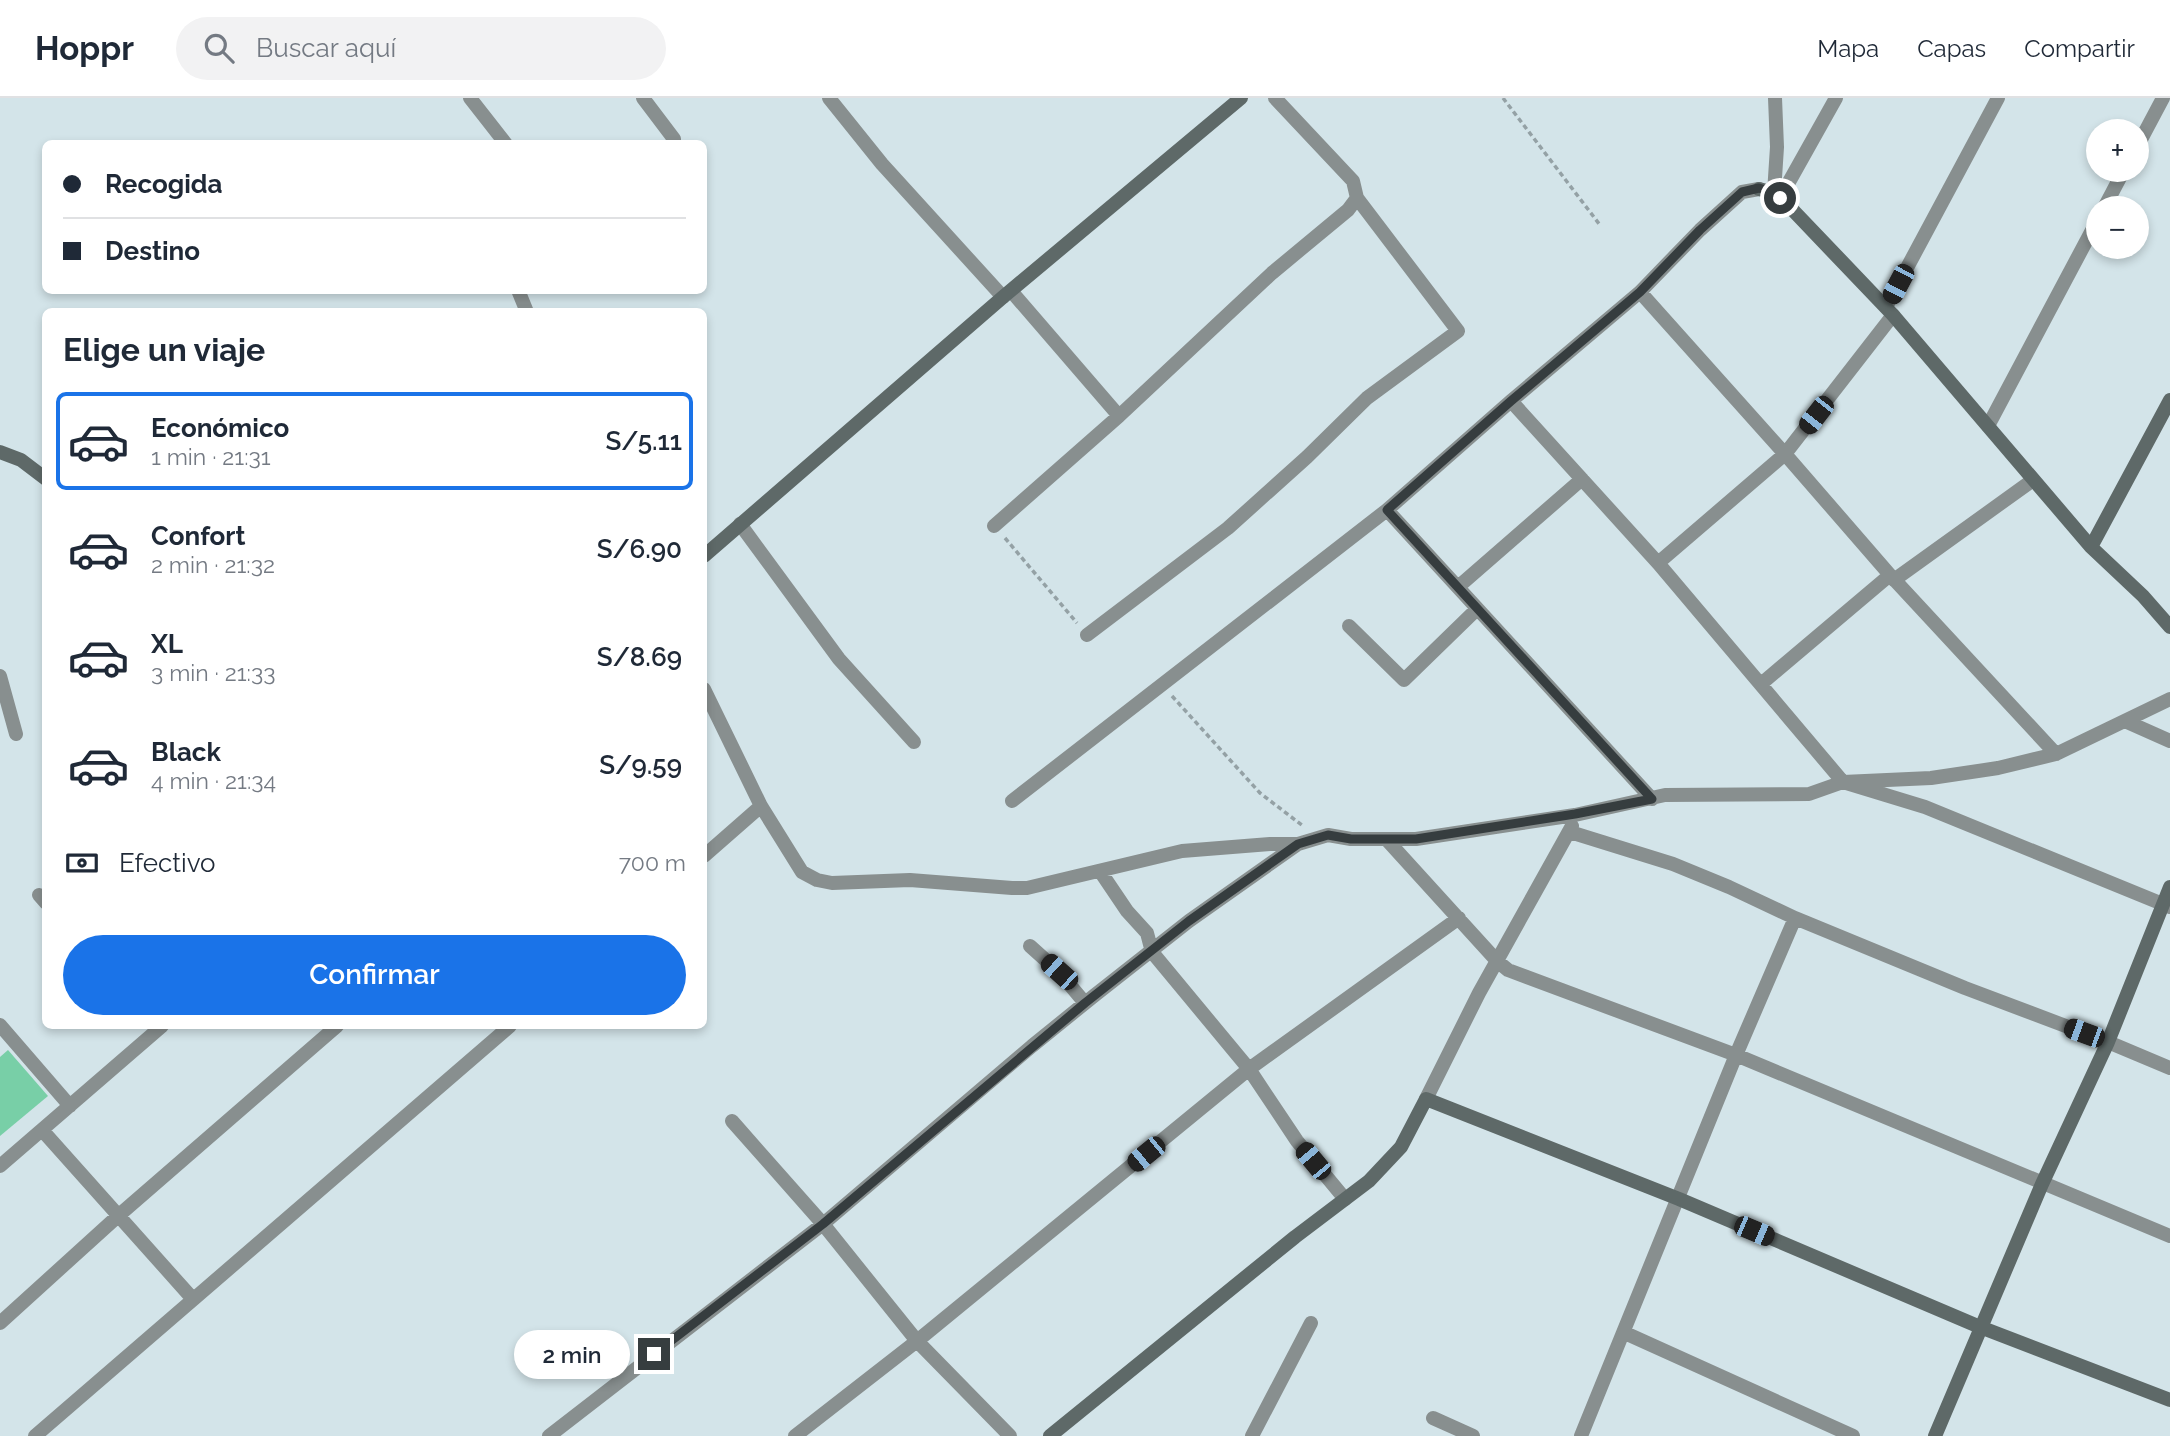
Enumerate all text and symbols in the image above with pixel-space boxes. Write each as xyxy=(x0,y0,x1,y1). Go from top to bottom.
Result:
search box xyxy=(176,17,666,80)
text: Hoppr xyxy=(35,29,134,68)
icon: search xyxy=(200,29,238,67)
text: Buscar aquí xyxy=(256,33,396,63)
text: Mapa xyxy=(1817,34,1879,63)
text: Capas xyxy=(1917,34,1986,63)
text: Compartir xyxy=(2024,34,2135,63)
map controls xyxy=(2086,119,2149,259)
button: + xyxy=(2086,119,2149,182)
text: Recogida xyxy=(105,169,223,199)
route start xyxy=(1764,182,1796,214)
button: − xyxy=(2086,196,2149,259)
text: Destino xyxy=(105,236,200,266)
car xyxy=(1879,261,1918,307)
text: Elige un viaje xyxy=(63,331,265,368)
car xyxy=(1795,392,1838,438)
icon: car xyxy=(67,410,130,473)
text: Económico xyxy=(151,413,289,443)
text: S/5.11 xyxy=(605,426,682,456)
text: 1 min · 21:31 xyxy=(151,443,271,470)
icon: car xyxy=(67,518,130,581)
text: Confort xyxy=(151,521,245,551)
text: S/6.90 xyxy=(597,534,682,564)
text: 2 min · 21:32 xyxy=(151,551,275,578)
icon: car xyxy=(67,626,130,689)
text: XL xyxy=(151,629,183,659)
text: S/8.69 xyxy=(597,642,682,672)
text: 3 min · 21:33 xyxy=(151,659,276,686)
icon: car xyxy=(67,734,130,797)
text: Black xyxy=(151,737,221,767)
text: S/9.59 xyxy=(599,750,682,780)
text: 4 min · 21:34 xyxy=(151,767,276,794)
icon: cash xyxy=(63,844,101,882)
text: Efectivo xyxy=(119,848,216,878)
text: 700 m xyxy=(619,849,686,876)
button: Confirmar xyxy=(63,935,686,1015)
car xyxy=(1037,950,1082,994)
car xyxy=(2061,1016,2108,1050)
car xyxy=(1124,1133,1169,1175)
car xyxy=(1292,1138,1335,1184)
car xyxy=(1731,1213,1778,1249)
callout: 2 min xyxy=(514,1330,630,1378)
route end xyxy=(638,1338,670,1370)
text: 2 min xyxy=(543,1341,601,1368)

